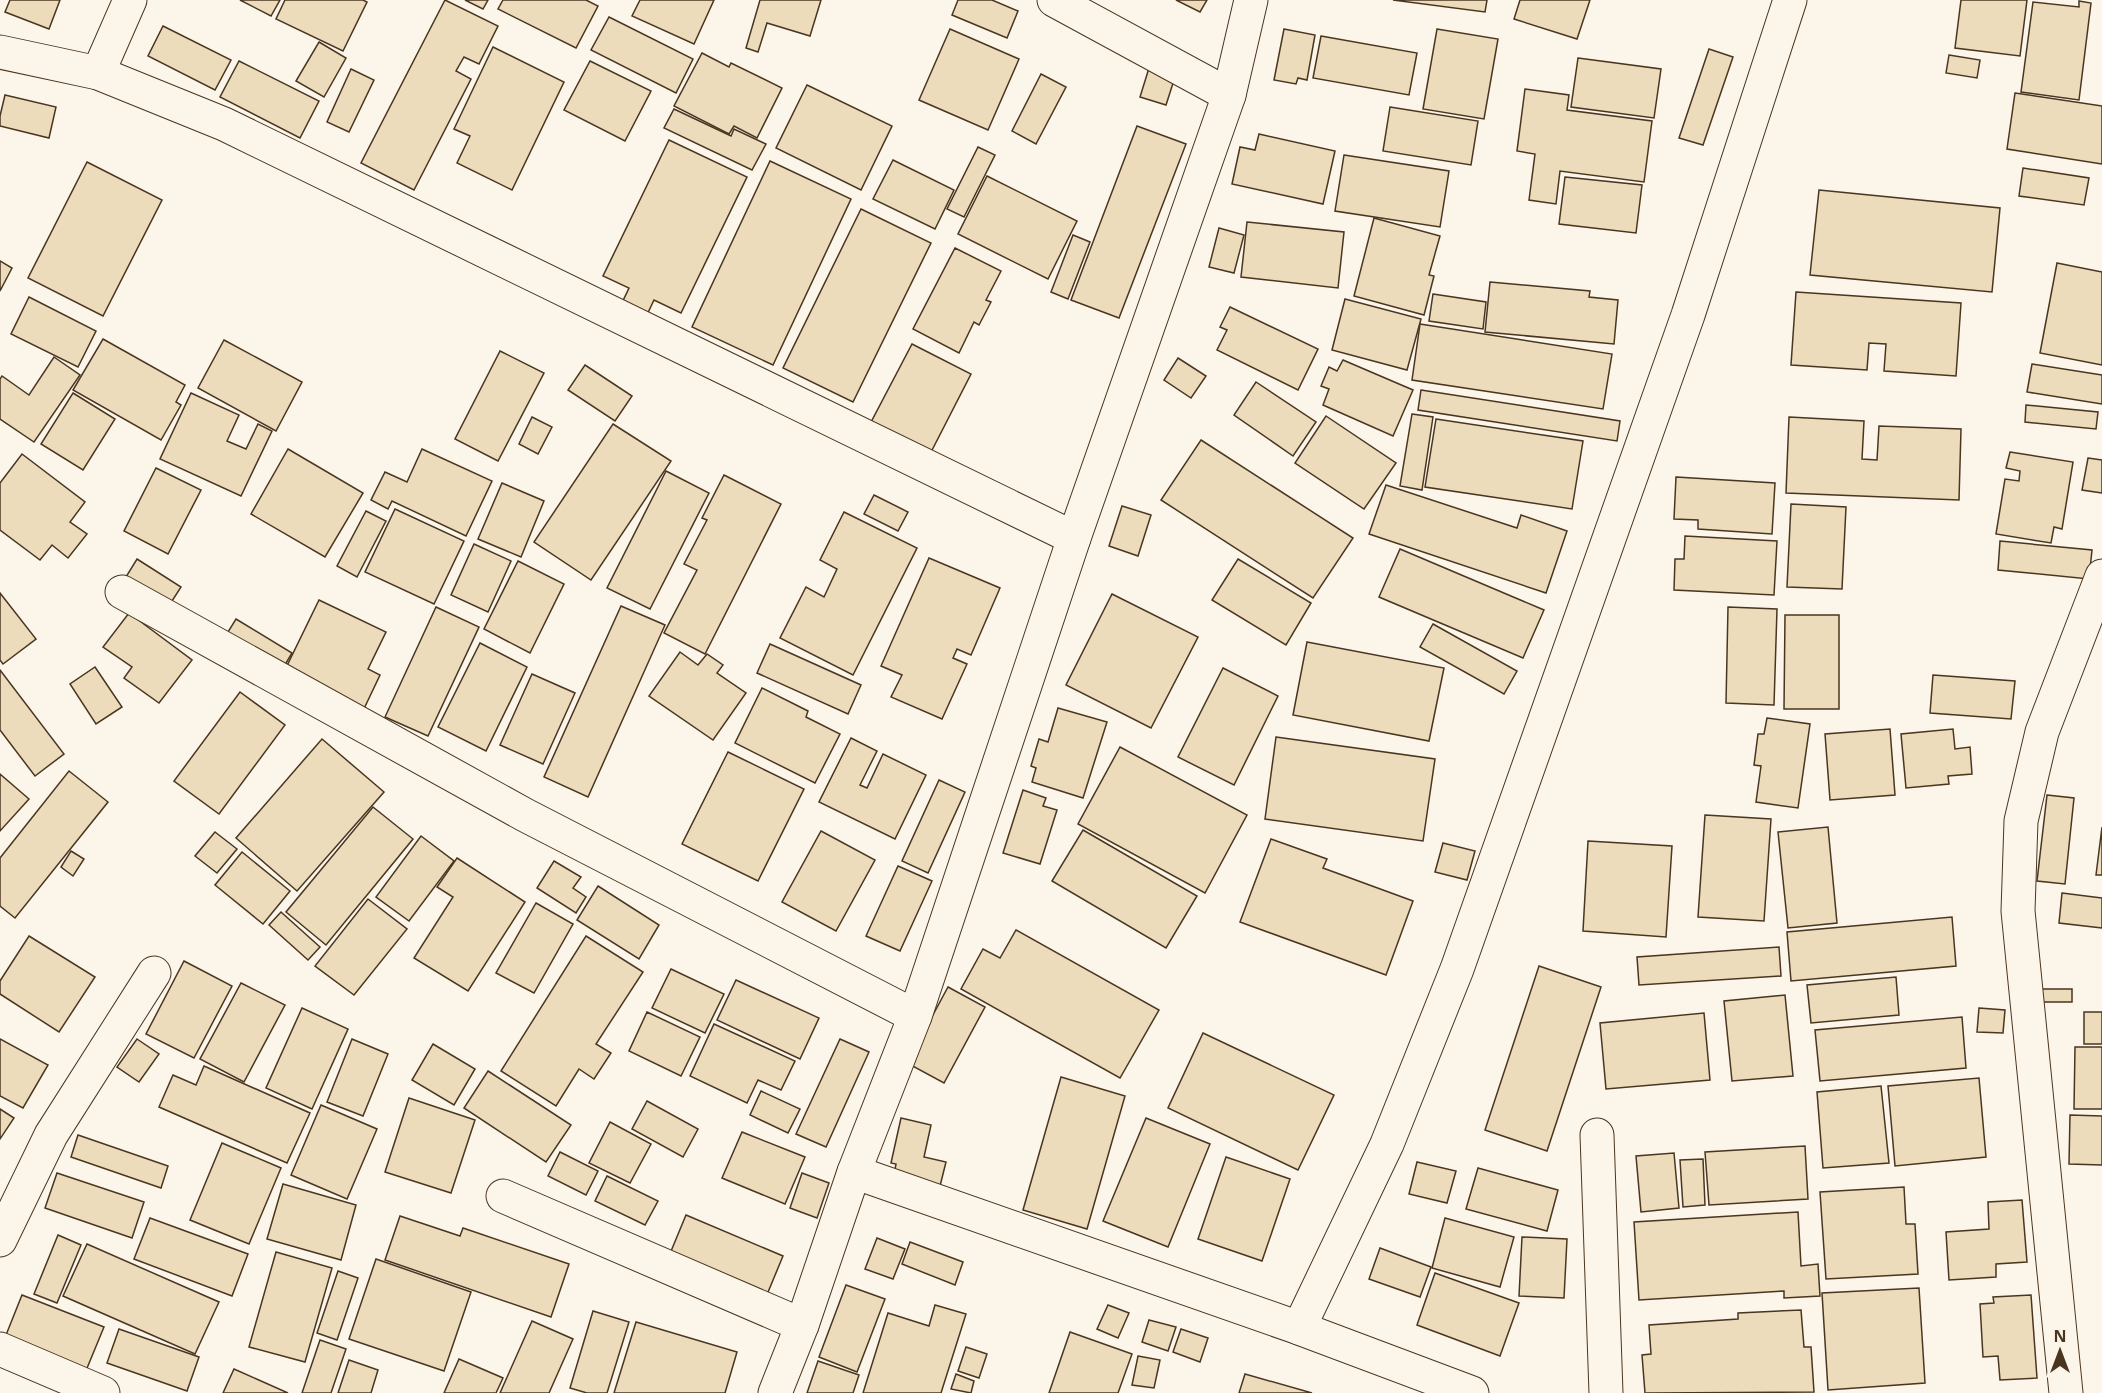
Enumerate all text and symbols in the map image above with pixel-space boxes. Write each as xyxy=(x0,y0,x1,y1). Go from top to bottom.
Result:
north arrow xyxy=(2030,1321,2090,1381)
text: N xyxy=(2053,1325,2067,1347)

